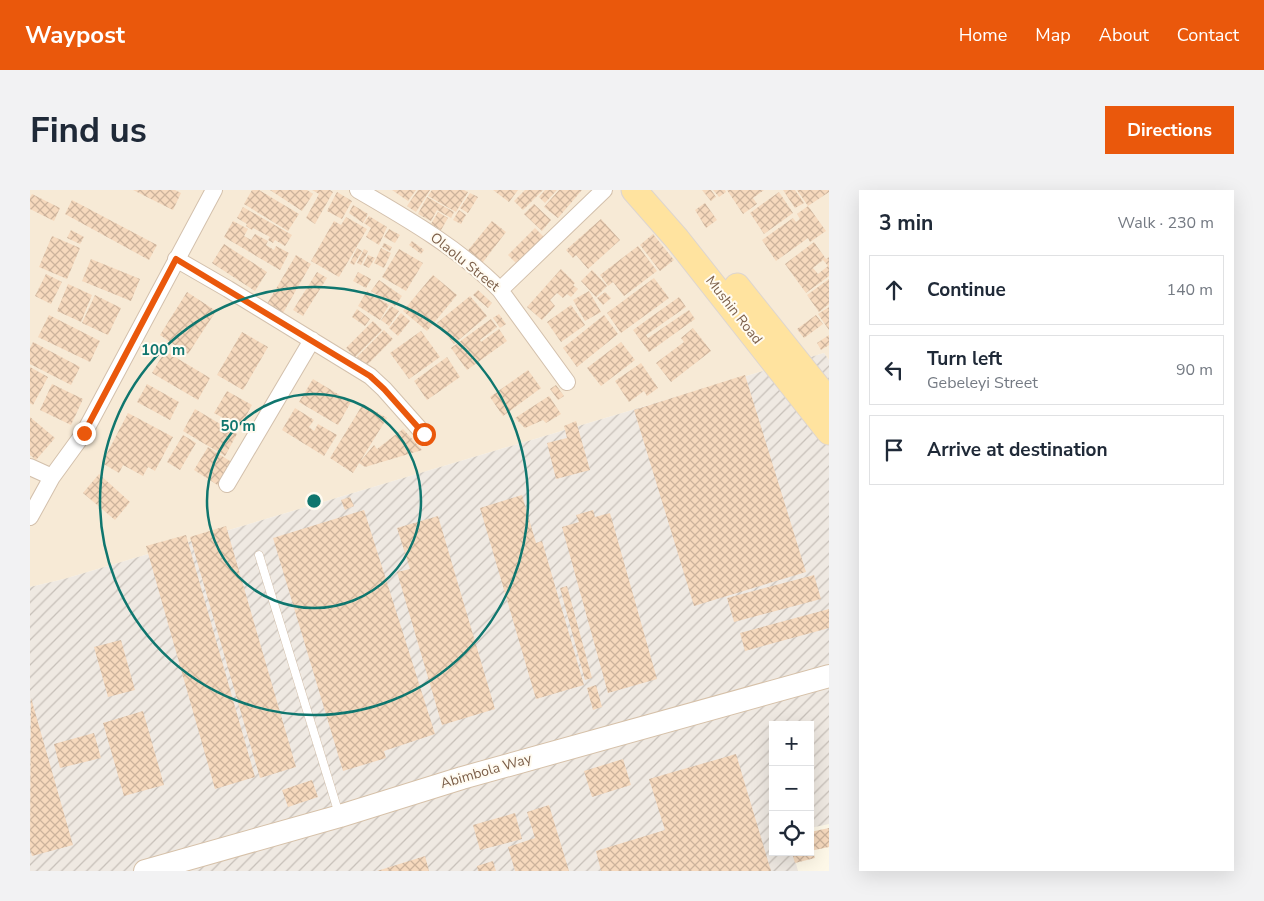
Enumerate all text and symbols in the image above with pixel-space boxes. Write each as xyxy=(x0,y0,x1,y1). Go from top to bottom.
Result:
text: Waypost xyxy=(25,19,125,51)
text: Home xyxy=(959,23,1007,47)
text: Map xyxy=(1035,23,1071,47)
text: About xyxy=(1099,23,1149,47)
text: Contact xyxy=(1177,23,1239,47)
button: Directions xyxy=(1105,106,1234,154)
text: Find us xyxy=(30,107,147,154)
text: 3 min xyxy=(879,209,933,237)
text: Walk · 230 m xyxy=(1118,212,1214,234)
street label: Olaolu Street xyxy=(426,228,504,296)
street label: Mushin Road xyxy=(701,272,767,348)
icon: ahead xyxy=(880,276,908,304)
text: Continue xyxy=(927,277,1006,303)
text: 140 m xyxy=(1166,279,1213,301)
text: 100 m xyxy=(141,340,185,360)
text: Turn left xyxy=(927,346,1002,372)
icon: left xyxy=(880,356,908,384)
text: 90 m xyxy=(1176,359,1213,381)
text: Gebeleyi Street xyxy=(927,372,1038,394)
text: 50 m xyxy=(220,416,256,436)
route end xyxy=(73,422,96,445)
route start xyxy=(413,423,436,446)
icon: arrive xyxy=(880,436,908,464)
text: Arrive at destination xyxy=(927,437,1108,463)
centre of rings xyxy=(305,492,323,510)
map controls xyxy=(769,721,814,856)
button: + xyxy=(769,721,814,766)
street label: Abimbola Way xyxy=(438,749,535,793)
button: − xyxy=(769,766,814,811)
button: locate xyxy=(769,811,814,856)

